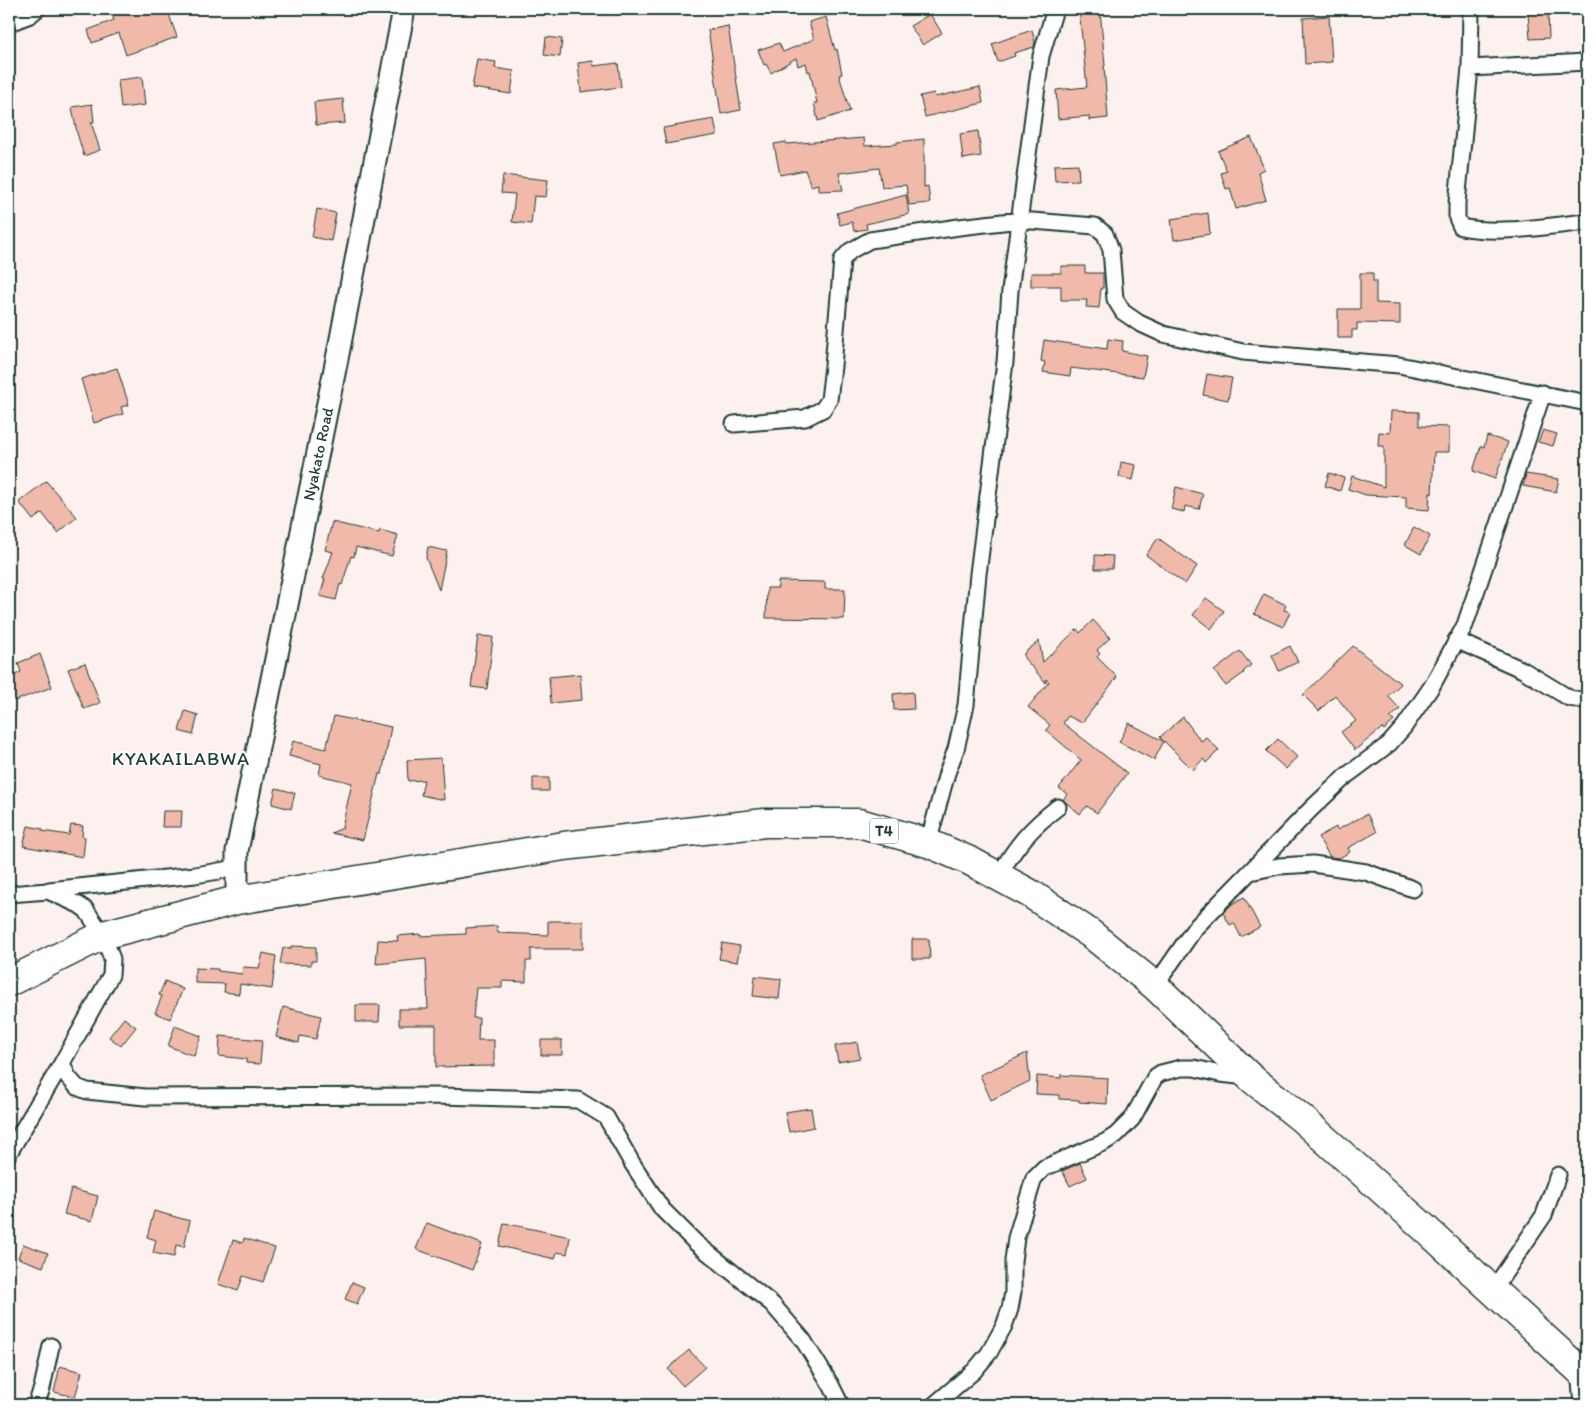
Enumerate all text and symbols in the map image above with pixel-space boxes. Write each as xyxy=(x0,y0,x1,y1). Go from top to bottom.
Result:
street label: Nyakato Road xyxy=(299,406,337,502)
district label: KYAKAILABWA xyxy=(112,747,250,770)
road number: T4 xyxy=(870,818,898,844)

